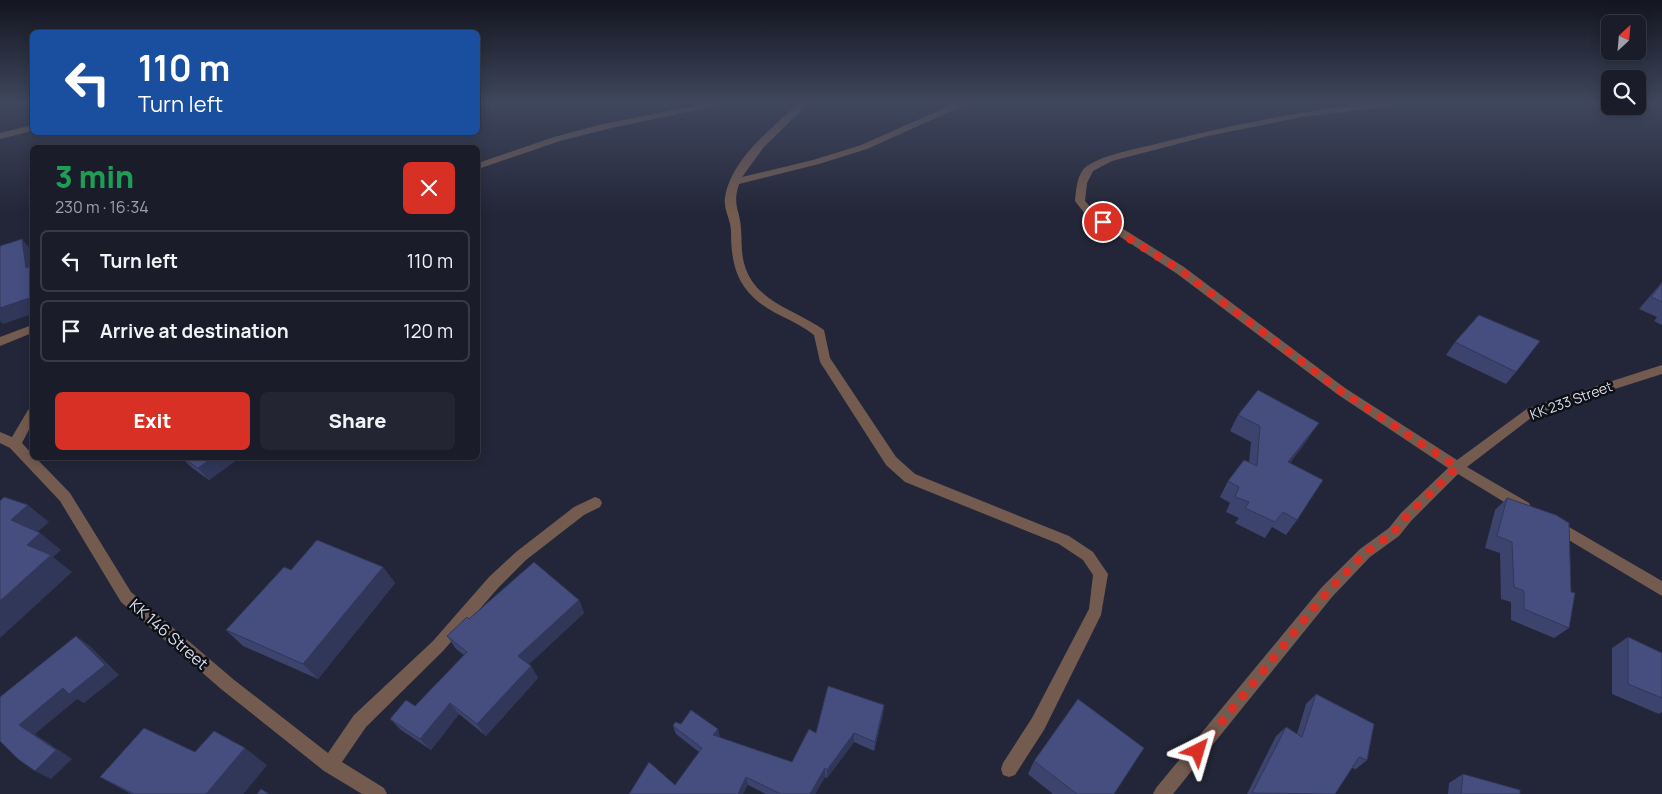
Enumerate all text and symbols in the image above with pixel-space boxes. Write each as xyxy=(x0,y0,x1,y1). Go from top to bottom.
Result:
north arrow xyxy=(1601,15,1646,60)
map controls xyxy=(1601,15,1646,115)
text: 110 m xyxy=(138,44,230,92)
icon: left xyxy=(55,50,120,115)
button: search xyxy=(1601,70,1646,115)
text: Turn left xyxy=(138,89,223,119)
text: 3 min xyxy=(55,156,134,197)
button: close xyxy=(403,162,455,214)
text: 230 m · 16:34 xyxy=(55,196,149,218)
pin xyxy=(1082,201,1124,243)
icon: arrive xyxy=(1089,208,1117,236)
icon: left xyxy=(57,247,85,275)
text: Turn left xyxy=(100,248,178,274)
text: 110 m xyxy=(407,248,453,274)
icon: arrive xyxy=(57,317,85,345)
text: Arrive at destination xyxy=(100,318,289,344)
text: 120 m xyxy=(403,318,453,344)
street label: KK 233 Street xyxy=(1527,376,1615,424)
button: Exit xyxy=(55,392,250,450)
button: Share xyxy=(260,392,455,450)
street label: KK 146 Street xyxy=(125,594,213,674)
position arrow xyxy=(1171,724,1223,776)

